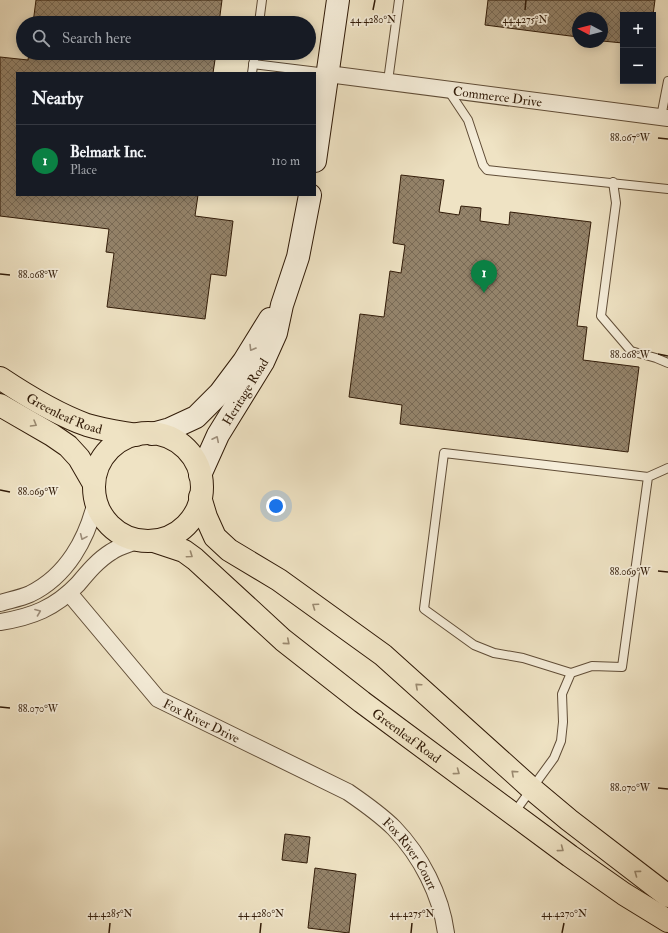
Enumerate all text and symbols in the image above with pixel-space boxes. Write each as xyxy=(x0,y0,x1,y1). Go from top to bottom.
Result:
north arrow xyxy=(572,12,608,48)
map controls xyxy=(620,12,656,84)
button: + xyxy=(620,12,656,48)
text: 44.4280°N xyxy=(350,14,396,26)
text: 44.4275°N xyxy=(503,14,548,26)
search box xyxy=(16,16,316,60)
icon: search xyxy=(30,27,52,49)
text: Search here xyxy=(62,29,131,48)
button: − xyxy=(620,48,656,84)
street label: Commerce Drive xyxy=(452,83,543,111)
text: Nearby xyxy=(32,88,83,109)
text: 88.067°W xyxy=(610,132,651,144)
text: Belmark Inc. xyxy=(70,143,146,162)
text: 1 xyxy=(43,153,47,169)
text: 110 m xyxy=(271,153,300,169)
text: Place xyxy=(70,162,97,178)
pin: 1 xyxy=(471,260,497,293)
text: 88.068°W xyxy=(18,269,59,281)
one-way arrow xyxy=(249,344,256,351)
text: 88.068°W xyxy=(610,349,651,361)
street label: Heritage Road xyxy=(219,355,273,428)
street label: Greenleaf Road xyxy=(23,390,104,438)
one-way arrow xyxy=(30,420,37,427)
one-way arrow xyxy=(211,436,219,444)
text: 88.069°W xyxy=(18,486,59,498)
your location xyxy=(266,496,286,516)
one-way arrow xyxy=(80,534,88,541)
one-way arrow xyxy=(186,550,193,558)
text: 88.069°W xyxy=(610,566,651,578)
one-way arrow xyxy=(313,604,320,611)
one-way arrow xyxy=(34,609,41,617)
one-way arrow xyxy=(282,638,289,645)
one-way arrow xyxy=(415,683,423,690)
street label: Fox River Drive xyxy=(160,696,243,747)
text: 88.070°W xyxy=(18,703,59,715)
street label: Greenleaf Road xyxy=(369,705,444,767)
one-way arrow xyxy=(452,767,459,774)
one-way arrow xyxy=(511,770,519,777)
text: 88.070°W xyxy=(610,782,651,794)
street label: Fox River Court xyxy=(379,815,440,893)
one-way arrow xyxy=(557,844,564,851)
one-way arrow xyxy=(634,871,641,878)
text: 44.4285°N xyxy=(87,908,133,920)
text: 44.4280°N xyxy=(238,908,284,920)
text: 44.4275°N xyxy=(390,908,435,920)
text: 44.4270°N xyxy=(541,908,587,920)

